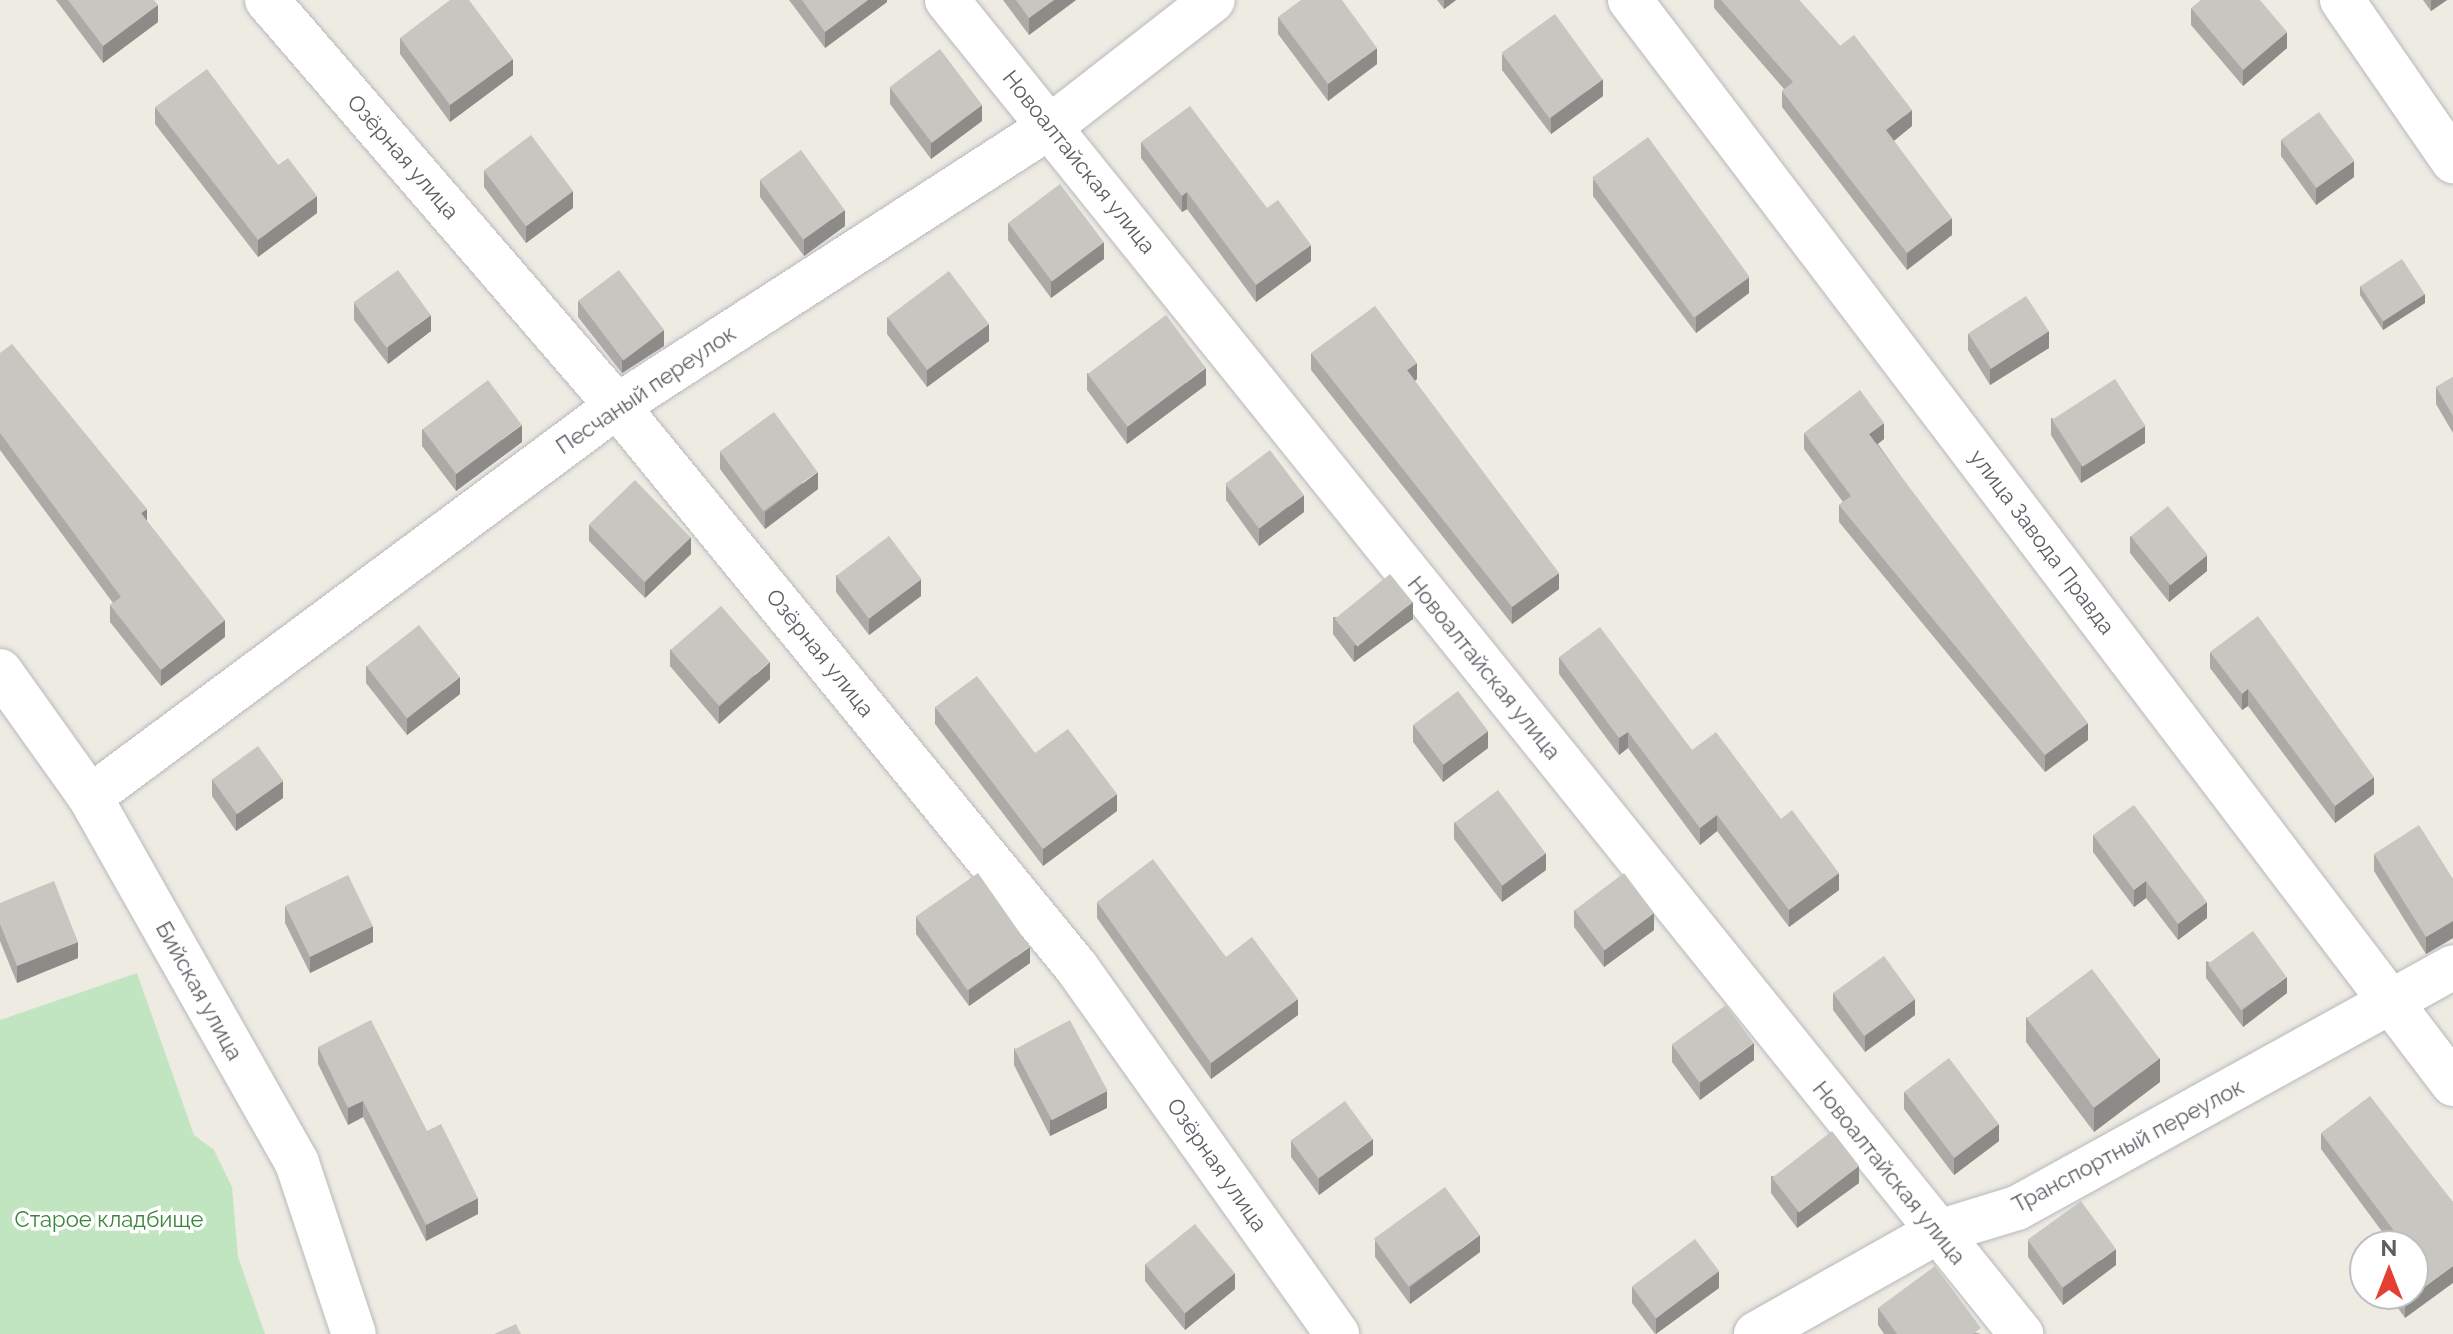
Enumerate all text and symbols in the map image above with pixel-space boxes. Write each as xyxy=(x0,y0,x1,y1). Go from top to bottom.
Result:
street label: Новоалтайская улица xyxy=(997,65,1161,259)
street label: Озёрная улица xyxy=(341,89,465,225)
street label: Песчаный переулок xyxy=(551,320,741,460)
street label: улица Завода Правда xyxy=(1964,444,2120,640)
street label: Новоалтайская улица xyxy=(1402,571,1566,765)
street label: Озёрная улица xyxy=(760,584,880,722)
street label: Бийская улица xyxy=(150,917,248,1065)
street label: Транспортный переулок xyxy=(2008,1074,2248,1218)
street label: Новоалтайская улица xyxy=(1807,1076,1971,1270)
street label: Озёрная улица xyxy=(1161,1093,1273,1237)
park label: Старое кладбище xyxy=(15,1207,203,1233)
north arrow xyxy=(2349,1230,2429,1310)
text: N xyxy=(2381,1235,2397,1261)

